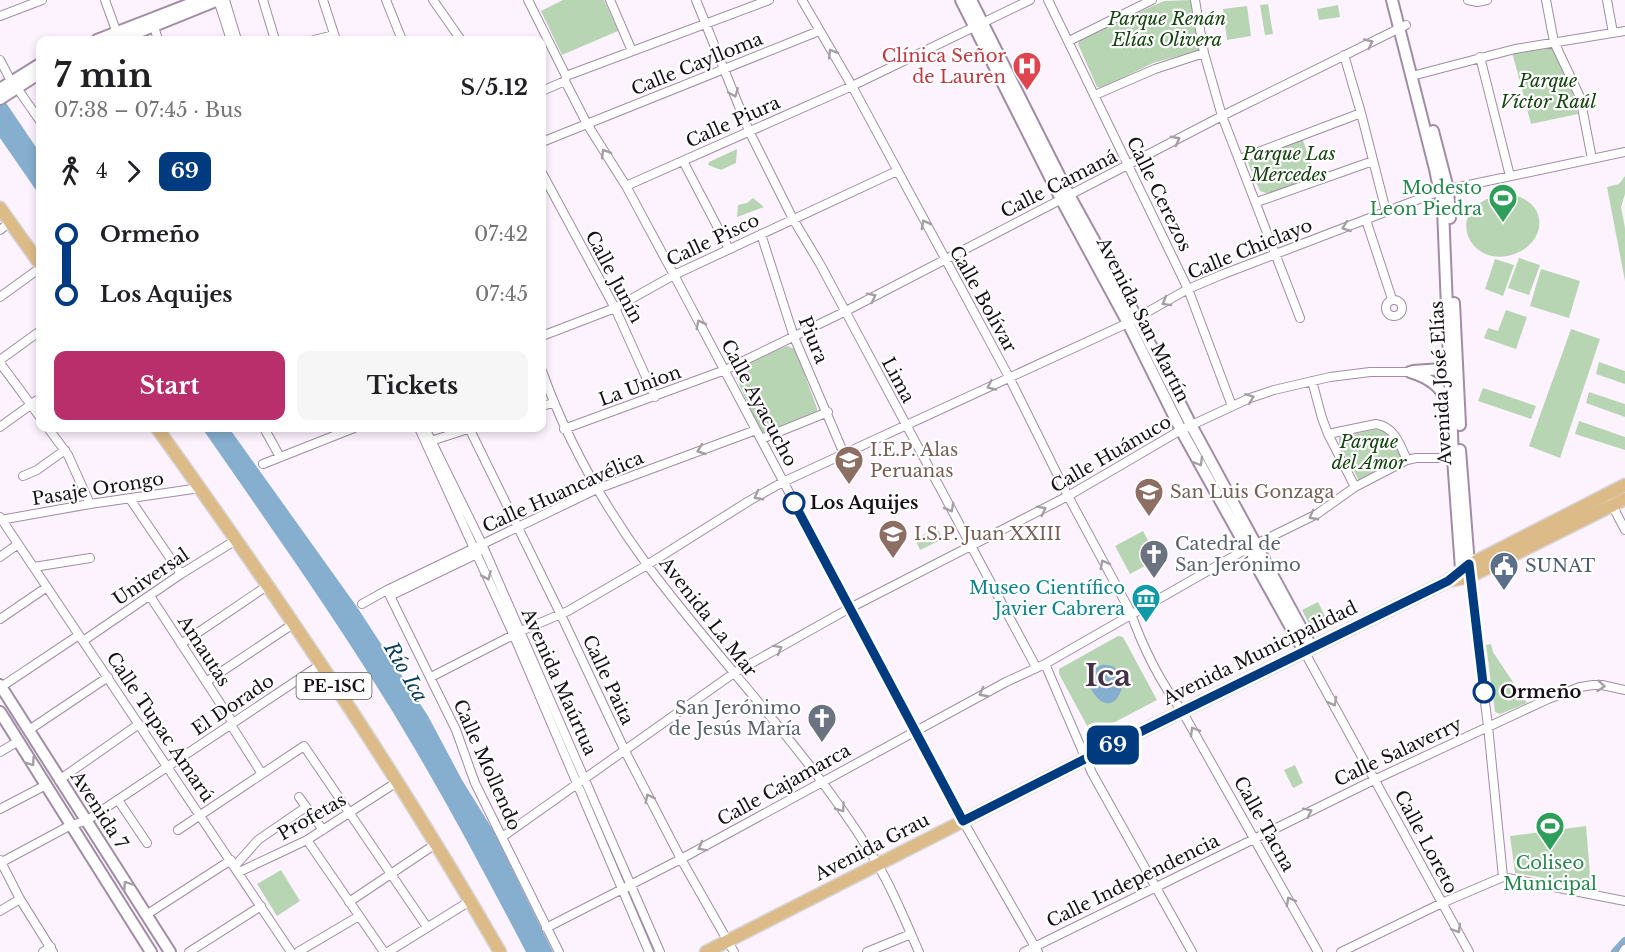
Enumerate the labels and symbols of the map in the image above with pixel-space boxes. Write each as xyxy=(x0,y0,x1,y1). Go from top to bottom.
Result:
park label: Parque Renán Elías Olivera xyxy=(1107,8,1226,51)
street label: Calle Caylloma xyxy=(628,28,766,100)
one-way arrow xyxy=(1362,39,1373,51)
place label: Clínica Señor de Lauren xyxy=(882,45,1006,88)
one-way arrow xyxy=(827,49,839,59)
hospital icon: Clínica Señor de Lauren xyxy=(1011,50,1043,92)
park label: Parque Víctor Raúl xyxy=(1500,70,1596,113)
one-way arrow xyxy=(727,87,739,98)
street label: Calle Piura xyxy=(683,91,783,153)
street label: Calle Cerezos xyxy=(1122,133,1196,255)
one-way arrow xyxy=(1169,136,1180,147)
park label: Parque Las Mercedes xyxy=(1241,143,1336,186)
street label: Calle Camaná xyxy=(997,145,1121,223)
one-way arrow xyxy=(602,149,613,160)
place label: Modesto Leon Piedra xyxy=(1370,177,1482,220)
sports icon: Modesto Leon Piedra xyxy=(1487,182,1519,224)
street label: Calle Pisco xyxy=(663,209,763,271)
street label: Calle Chiclayo xyxy=(1184,214,1316,284)
one-way arrow xyxy=(921,220,932,230)
one-way arrow xyxy=(1341,220,1352,232)
street label: Calle Junín xyxy=(581,227,647,327)
street label: Avenida San Martín xyxy=(1091,233,1194,406)
street label: Calle Bolívar xyxy=(945,242,1022,356)
one-way arrow xyxy=(866,293,877,305)
one-way arrow xyxy=(1162,294,1172,306)
street label: Avenida José Elías xyxy=(1426,300,1456,467)
street label: Piura xyxy=(794,313,832,367)
one-way arrow xyxy=(696,319,707,330)
street label: Calle Ayacucho xyxy=(716,336,802,470)
street label: Lima xyxy=(877,353,919,407)
street label: La Union xyxy=(596,361,684,411)
one-way arrow xyxy=(986,379,997,391)
one-way arrow xyxy=(1245,393,1255,406)
street label: Calle Huánuco xyxy=(1047,411,1175,497)
park label: Parque del Amor xyxy=(1332,431,1407,474)
place label: I.E.P. Alas Peruanas xyxy=(870,439,958,482)
one-way arrow xyxy=(696,443,707,455)
school or university icon: I.E.P. Alas Peruanas xyxy=(833,444,865,486)
street label: Calle Huancavélica xyxy=(479,447,647,537)
one-way arrow xyxy=(1192,456,1204,466)
street label: Pasaje Orongo xyxy=(30,468,166,510)
school or university icon: San Luis Gonzaga xyxy=(1133,476,1165,518)
place label: San Luis Gonzaga xyxy=(1170,481,1334,503)
one-way arrow xyxy=(754,489,764,500)
marker: Los Aquijes xyxy=(783,492,805,514)
place label: Los Aquijes xyxy=(810,492,918,514)
one-way arrow xyxy=(943,501,954,512)
one-way arrow xyxy=(1035,506,1046,517)
one-way arrow xyxy=(1309,509,1319,520)
school or university icon: I.S.P. Juan XXIII xyxy=(877,518,909,560)
place label: I.S.P. Juan XXIII xyxy=(914,523,1061,545)
place label: Catedral de San Jerónimo xyxy=(1175,533,1301,576)
church icon: Catedral de San Jerónimo xyxy=(1138,538,1170,580)
street label: Universal xyxy=(109,544,193,610)
public building icon: SUNAT xyxy=(1488,550,1520,592)
street label: Avenida La Mar xyxy=(654,552,762,681)
place label: SUNAT xyxy=(1525,555,1596,577)
one-way arrow xyxy=(1100,559,1111,570)
one-way arrow xyxy=(480,570,492,581)
place label: Museo Científico Javier Cabrera xyxy=(969,577,1125,620)
museum icon: Museo Científico Javier Cabrera xyxy=(1130,582,1162,624)
street label: Avenida Municipalidad xyxy=(1158,596,1361,710)
street label: Avenida Maúrtua xyxy=(516,604,601,759)
street label: Amautas xyxy=(172,611,235,691)
street label: Calle Paita xyxy=(578,632,638,728)
water label: Río Ica xyxy=(379,637,433,706)
one-way arrow xyxy=(772,645,782,656)
street label: Calle Tupac Amarú xyxy=(101,648,219,806)
district label: Ica xyxy=(1085,657,1131,694)
street label: El Dorado xyxy=(188,670,278,740)
road number: PE-1SC xyxy=(296,673,372,699)
one-way arrow xyxy=(1596,679,1606,692)
marker: Ormeño xyxy=(1473,681,1495,703)
place label: Ormeño xyxy=(1500,681,1581,703)
one-way arrow xyxy=(979,686,990,698)
street label: Calle Mollendo xyxy=(448,696,526,834)
one-way arrow xyxy=(1326,696,1337,707)
place label: San Jerónimo de Jesús María xyxy=(669,697,801,740)
church icon: San Jerónimo de Jesús María xyxy=(806,702,838,744)
street label: Calle Salaverry xyxy=(1331,713,1466,791)
line badge: 69 xyxy=(1086,726,1140,764)
one-way arrow xyxy=(1189,727,1201,737)
street label: Calle Cajamarca xyxy=(714,739,854,831)
one-way arrow xyxy=(24,755,35,766)
street label: Avenida 7 xyxy=(65,766,133,854)
street label: Calle Tacna xyxy=(1229,772,1299,876)
street label: Calle Loreto xyxy=(1390,787,1462,897)
street label: Profetas xyxy=(274,789,350,845)
one-way arrow xyxy=(645,794,656,804)
one-way arrow xyxy=(833,802,844,813)
one-way arrow xyxy=(1301,807,1312,819)
street label: Avenida Grau xyxy=(810,809,933,886)
sports icon: Coliseo Municipal xyxy=(1534,810,1566,852)
street label: Calle Independencia xyxy=(1043,830,1223,932)
one-way arrow xyxy=(697,840,708,851)
place label: Coliseo Municipal xyxy=(1503,852,1597,895)
one-way arrow xyxy=(123,881,135,891)
one-way arrow xyxy=(1286,897,1297,907)
one-way arrow xyxy=(1449,923,1461,933)

